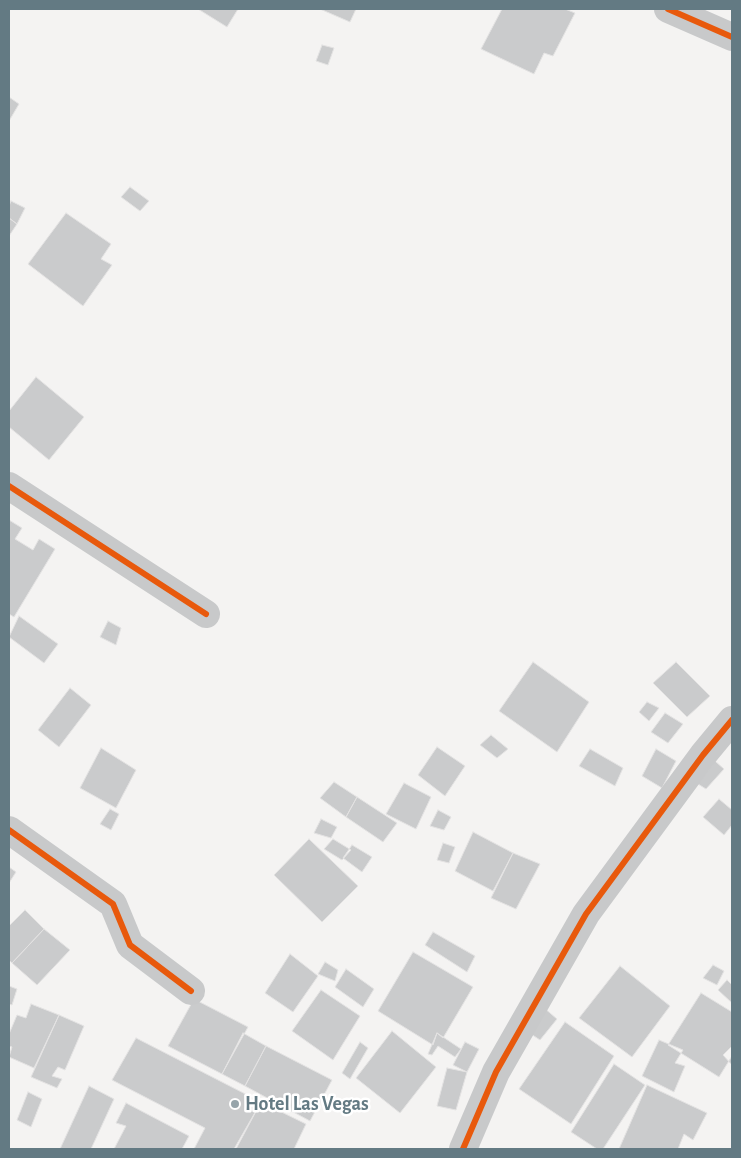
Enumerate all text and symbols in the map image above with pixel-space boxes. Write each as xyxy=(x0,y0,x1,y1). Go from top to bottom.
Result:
place label: Hotel Las Vegas xyxy=(245,1092,369,1116)
marker: Hotel Las Vegas xyxy=(229,1098,241,1110)

